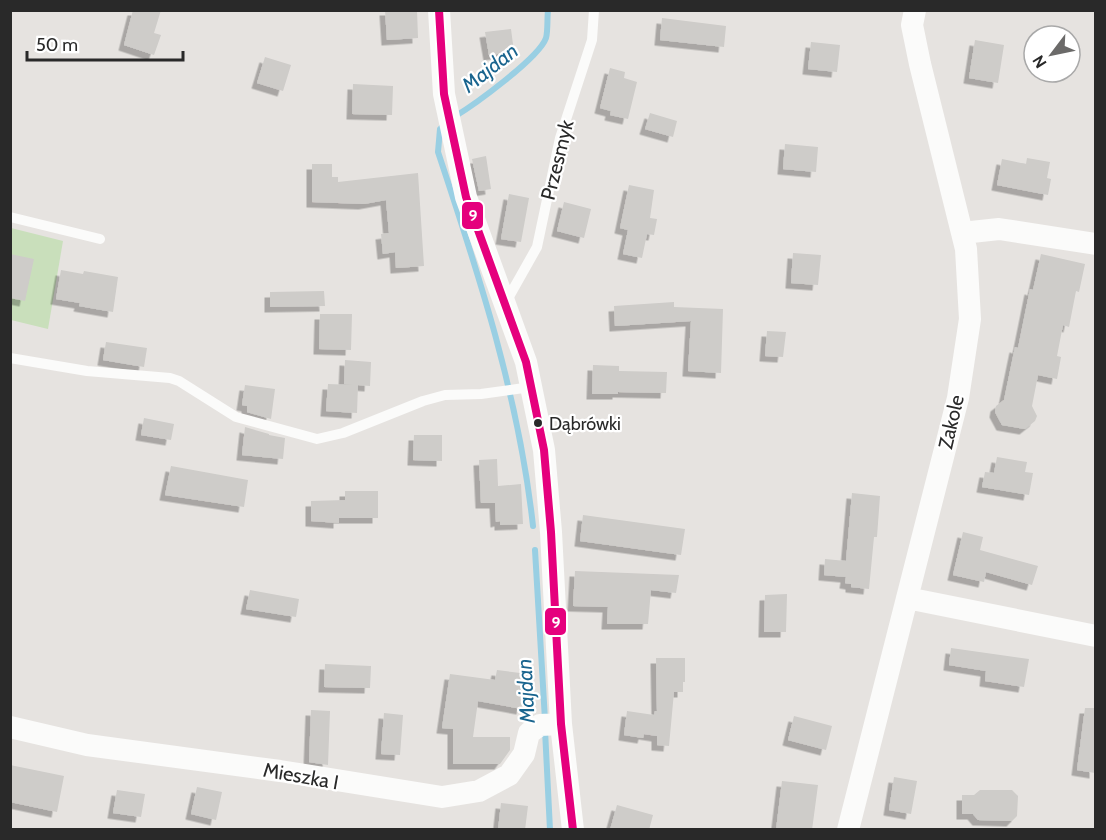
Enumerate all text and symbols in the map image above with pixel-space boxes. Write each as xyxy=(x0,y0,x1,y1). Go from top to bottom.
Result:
scale bar xyxy=(27,24,183,62)
north arrow xyxy=(1022,24,1082,84)
text: 50 m xyxy=(36,34,78,56)
water label: Majdan xyxy=(456,38,523,99)
text: N xyxy=(1029,52,1051,72)
street label: Przesmyk xyxy=(535,117,579,203)
line badge: 9 xyxy=(461,201,484,230)
text: 9 xyxy=(469,206,478,225)
street label: Zakole xyxy=(933,393,969,451)
place label: Dąbrówki xyxy=(549,413,621,435)
marker: Dąbrówki xyxy=(532,417,544,429)
line badge: 9 xyxy=(544,607,567,636)
text: 9 xyxy=(552,613,561,632)
water label: Majdan xyxy=(511,658,541,725)
street label: Mieszka I xyxy=(261,758,341,794)

